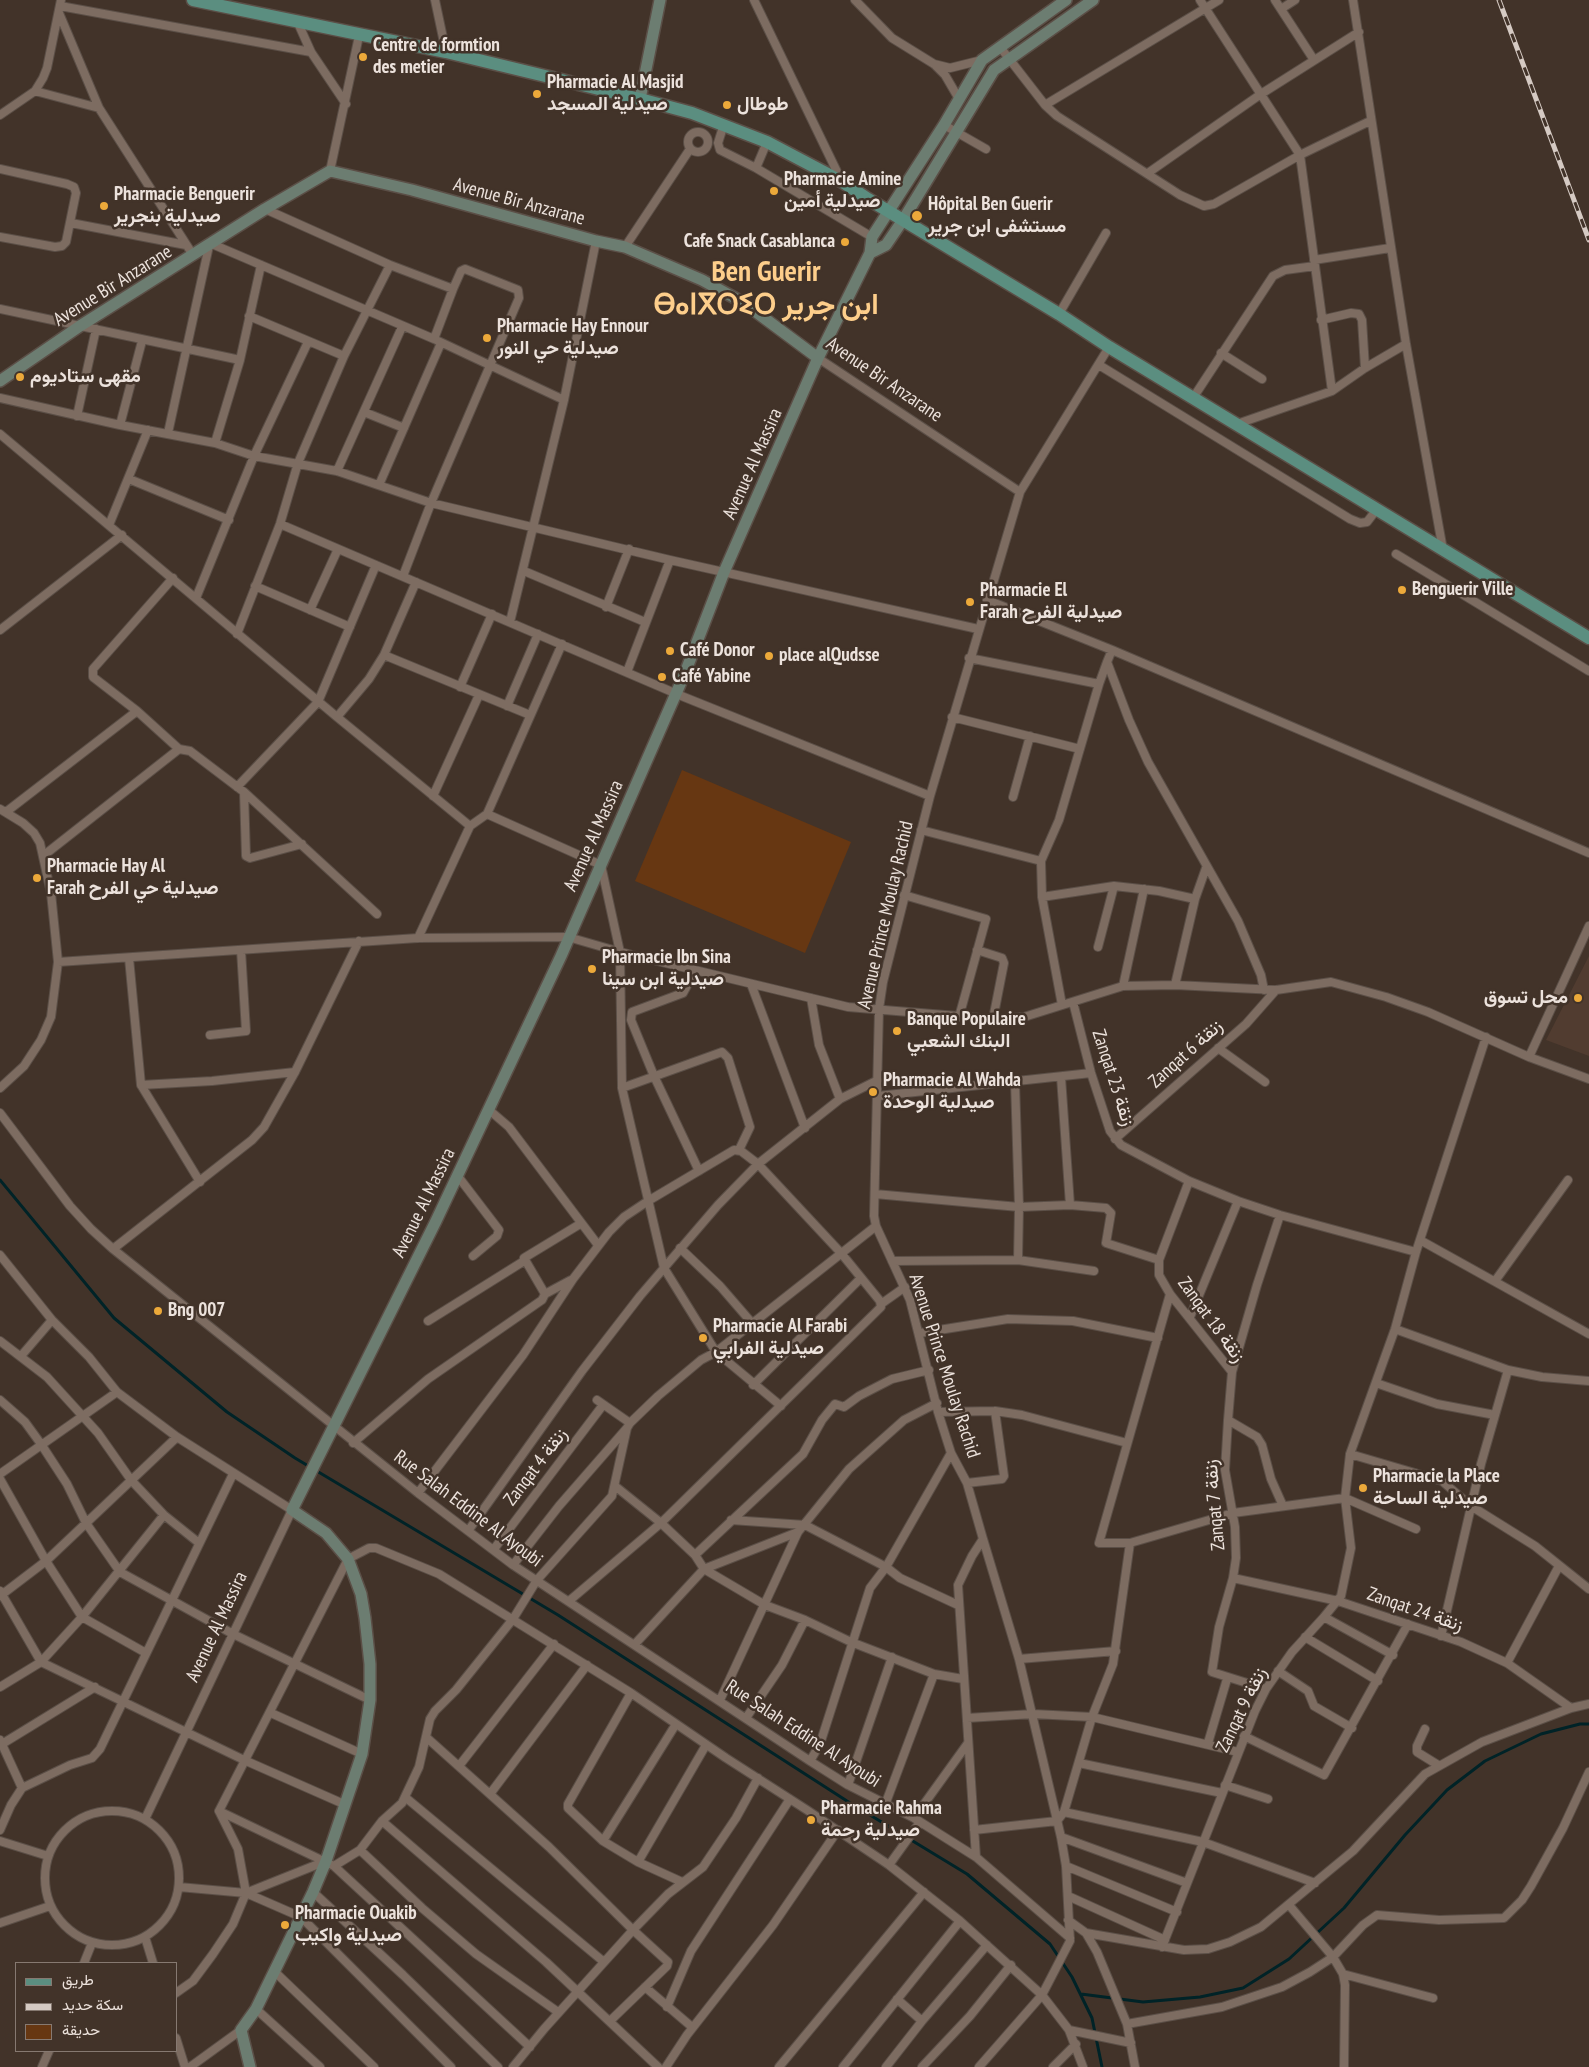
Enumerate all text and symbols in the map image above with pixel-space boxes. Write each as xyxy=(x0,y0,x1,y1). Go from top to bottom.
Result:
place label: Centre de formtion des metier xyxy=(373,35,500,79)
marker: Centre de formtion des metier xyxy=(357,51,369,63)
place label: Pharmacie Al Masjid صيدلية المسجد xyxy=(547,72,684,116)
marker: Pharmacie Al Masjid صيدلية المسجد xyxy=(531,88,543,100)
place label: طوطال xyxy=(737,94,789,116)
marker: طوطال xyxy=(721,99,733,111)
place label: Pharmacie Amine صيدلية أمين xyxy=(784,169,901,213)
street label: Avenue Bir Anzarane xyxy=(451,173,587,231)
place label: Pharmacie Benguerir صيدلية بنجرير xyxy=(114,184,255,228)
marker: Pharmacie Amine صيدلية أمين xyxy=(768,185,780,197)
place label: Hôpital Ben Guerir مستشفى ابن جرير xyxy=(928,194,1066,238)
marker: Pharmacie Benguerir صيدلية بنجرير xyxy=(98,200,110,212)
marker: Hôpital Ben Guerir مستشفى ابن جرير xyxy=(910,209,924,223)
place label: Cafe Snack Casablanca xyxy=(684,231,835,253)
marker: Cafe Snack Casablanca xyxy=(839,236,851,248)
street label: Avenue Bir Anzarane xyxy=(50,241,176,331)
district label: Ben Guerir ⴱⴰⵏⴳⵔⵉⵔ ابن جرير xyxy=(653,256,879,324)
place label: Pharmacie Hay Ennour صيدلية حي النور xyxy=(497,316,649,360)
marker: Pharmacie Hay Ennour صيدلية حي النور xyxy=(481,332,493,344)
street label: Avenue Bir Anzarane xyxy=(822,333,946,427)
place label: مقهى ستاديوم xyxy=(30,366,141,388)
marker: مقهى ستاديوم xyxy=(14,371,26,383)
street label: Avenue Al Massira xyxy=(718,405,788,523)
place label: Benguerir Ville xyxy=(1412,579,1513,601)
place label: Pharmacie El Farah صيدلية الفرح xyxy=(980,580,1122,624)
marker: Benguerir Ville xyxy=(1396,584,1408,596)
marker: Pharmacie El Farah صيدلية الفرح xyxy=(964,596,976,608)
place label: Café Donor xyxy=(680,640,755,662)
marker: Café Donor xyxy=(664,645,676,657)
place label: place alQudsse xyxy=(779,645,880,667)
marker: place alQudsse xyxy=(763,650,775,662)
place label: Café Yabine xyxy=(672,666,751,688)
marker: Café Yabine xyxy=(656,671,668,683)
street label: Avenue Al Massira xyxy=(559,777,629,895)
street label: Avenue Prince Moulay Rachid xyxy=(853,819,919,1011)
place label: Pharmacie Hay Al Farah صيدلية حي الفرح xyxy=(47,856,219,900)
marker: Pharmacie Hay Al Farah صيدلية حي الفرح xyxy=(31,872,43,884)
place label: Pharmacie Ibn Sina صيدلية ابن سينا xyxy=(602,947,731,991)
marker: Pharmacie Ibn Sina صيدلية ابن سينا xyxy=(586,963,598,975)
place label: محل تسوق xyxy=(1484,987,1568,1009)
marker: محل تسوق xyxy=(1572,992,1584,1004)
place label: Banque Populaire البنك الشعبي xyxy=(907,1009,1026,1053)
street label: Zanqat 6 زنقة xyxy=(1144,1015,1228,1093)
marker: Banque Populaire البنك الشعبي xyxy=(891,1025,903,1037)
street label: Zanqat 23 زنقة xyxy=(1087,1027,1139,1129)
place label: Pharmacie Al Wahda صيدلية الوحدة xyxy=(883,1070,1021,1114)
marker: Pharmacie Al Wahda صيدلية الوحدة xyxy=(867,1086,879,1098)
street label: Avenue Al Massira xyxy=(388,1145,460,1261)
street label: Avenue Prince Moulay Rachid xyxy=(903,1271,985,1461)
street label: Zanqat 18 زنقة xyxy=(1172,1273,1250,1367)
place label: Bng 007 xyxy=(168,1300,225,1322)
marker: Bng 007 xyxy=(152,1305,164,1317)
place label: Pharmacie Al Farabi صيدلية الفرابي xyxy=(713,1316,847,1360)
marker: Pharmacie Al Farabi صيدلية الفرابي xyxy=(697,1332,709,1344)
street label: Zanqat 4 زنقة xyxy=(499,1424,573,1510)
street label: Rue Salah Eddine Al Ayoubi xyxy=(389,1446,547,1572)
street label: Zanqat 7 زنقة xyxy=(1200,1458,1230,1552)
place label: Pharmacie la Place صيدلية الساحة xyxy=(1373,1466,1500,1510)
marker: Pharmacie la Place صيدلية الساحة xyxy=(1357,1482,1369,1494)
street label: Avenue Al Massira xyxy=(182,1568,252,1686)
street label: Zanqat 24 زنقة xyxy=(1364,1583,1466,1637)
street label: Zanqat 9 زنقة xyxy=(1212,1664,1272,1756)
street label: Rue Salah Eddine Al Ayoubi xyxy=(721,1675,885,1793)
place label: Pharmacie Rahma صيدلية رحمة xyxy=(821,1798,942,1842)
marker: Pharmacie Rahma صيدلية رحمة xyxy=(805,1814,817,1826)
place label: Pharmacie Ouakib صيدلية واكيب xyxy=(295,1903,417,1947)
marker: Pharmacie Ouakib صيدلية واكيب xyxy=(279,1919,291,1931)
legend xyxy=(15,1962,178,2052)
text: طريق xyxy=(62,1970,94,1989)
text: سكة حديد xyxy=(62,1995,123,2014)
text: حديقة xyxy=(62,2020,100,2039)

